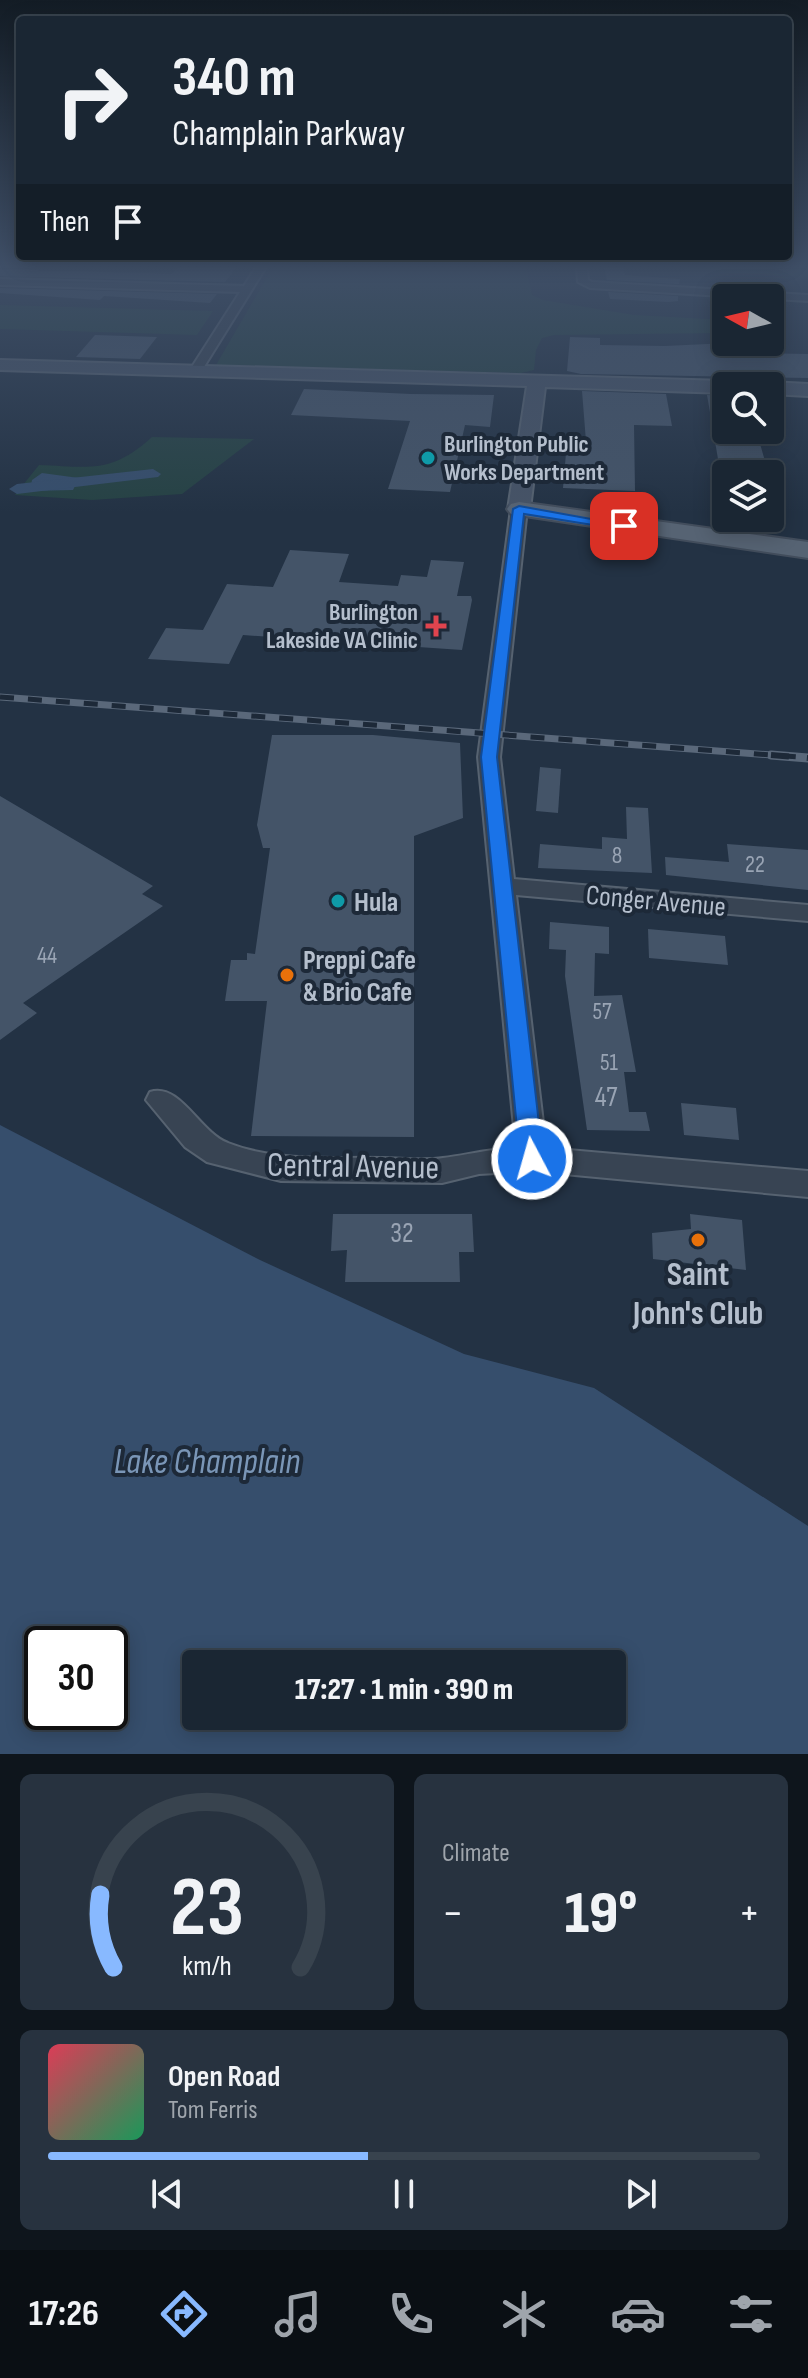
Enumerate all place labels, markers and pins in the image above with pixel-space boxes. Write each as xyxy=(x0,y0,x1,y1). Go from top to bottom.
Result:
place label: Burlington Public Works Department xyxy=(444,430,604,487)
marker: Burlington Public Works Department xyxy=(419,449,437,467)
pin xyxy=(590,492,658,560)
place label: Burlington Lakeside VA Clinic xyxy=(266,598,418,655)
marker: Burlington Lakeside VA Clinic xyxy=(425,615,447,637)
place label: Hula xyxy=(354,886,398,919)
marker: Hula xyxy=(329,892,347,910)
place label: Preppi Cafe & Brio Cafe xyxy=(303,944,416,1009)
marker: Preppi Cafe & Brio Cafe xyxy=(278,966,296,984)
marker: Saint John's Club xyxy=(689,1231,707,1249)
place label: Saint John's Club xyxy=(632,1254,763,1334)

